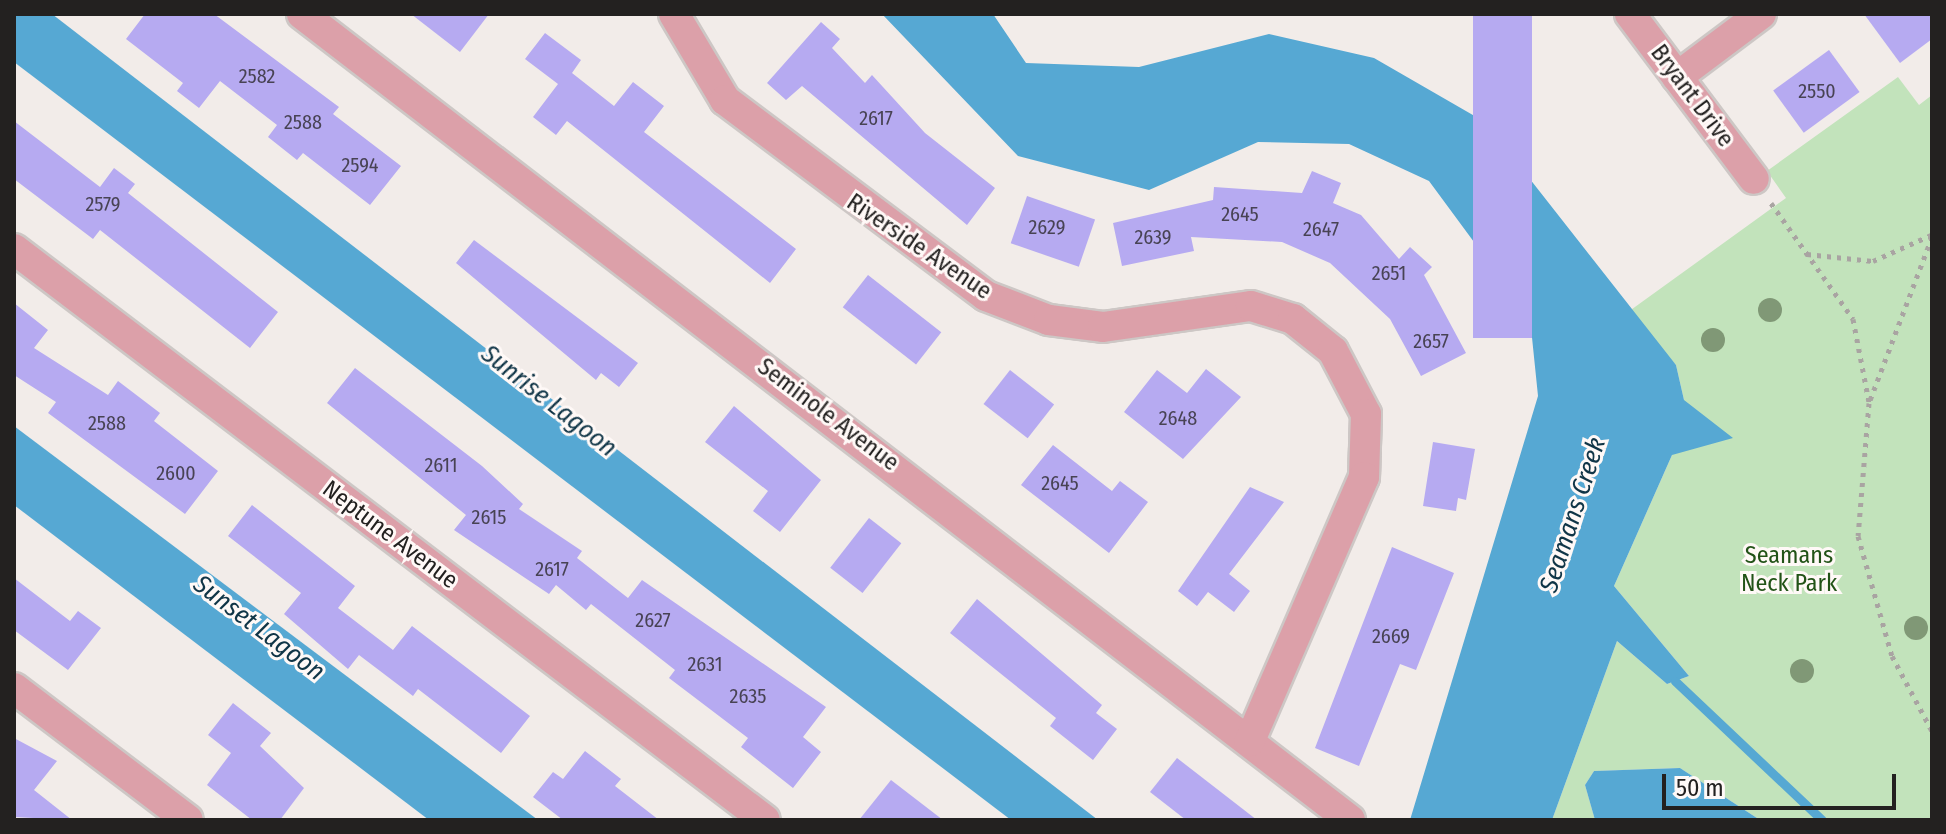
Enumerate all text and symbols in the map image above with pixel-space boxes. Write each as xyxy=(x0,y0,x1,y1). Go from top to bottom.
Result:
street label: Bryant Drive xyxy=(1644,39,1740,153)
house number: 2582 xyxy=(239,64,275,88)
house number: 2550 xyxy=(1798,79,1836,103)
house number: 2617 xyxy=(859,106,893,130)
house number: 2588 xyxy=(284,110,322,134)
house number: 2594 xyxy=(342,153,378,177)
street label: Riverside Avenue xyxy=(841,188,997,306)
house number: 2579 xyxy=(85,192,121,216)
house number: 2645 xyxy=(1221,202,1259,226)
house number: 2629 xyxy=(1029,215,1065,239)
house number: 2647 xyxy=(1303,217,1339,241)
house number: 2639 xyxy=(1134,225,1172,249)
house number: 2651 xyxy=(1372,261,1406,285)
house number: 2657 xyxy=(1413,329,1449,353)
water label: Sunrise Lagoon xyxy=(475,338,623,464)
street label: Seminole Avenue xyxy=(752,353,904,477)
house number: 2648 xyxy=(1159,406,1197,430)
house number: 2588 xyxy=(88,411,126,435)
water label: Seamans Creek xyxy=(1533,434,1613,596)
house number: 2611 xyxy=(424,453,458,477)
house number: 2600 xyxy=(156,461,196,485)
house number: 2645 xyxy=(1041,471,1079,495)
street label: Neptune Avenue xyxy=(317,475,463,595)
house number: 2615 xyxy=(472,505,506,529)
park label: Seamans Neck Park xyxy=(1741,542,1837,598)
house number: 2617 xyxy=(535,557,569,581)
water label: Sunset Lagoon xyxy=(187,569,331,687)
house number: 2627 xyxy=(635,608,671,632)
house number: 2669 xyxy=(1372,624,1410,648)
house number: 2631 xyxy=(688,652,722,676)
house number: 2635 xyxy=(730,684,766,708)
scale bar xyxy=(1666,758,1900,808)
text: 50 m xyxy=(1676,774,1724,802)

